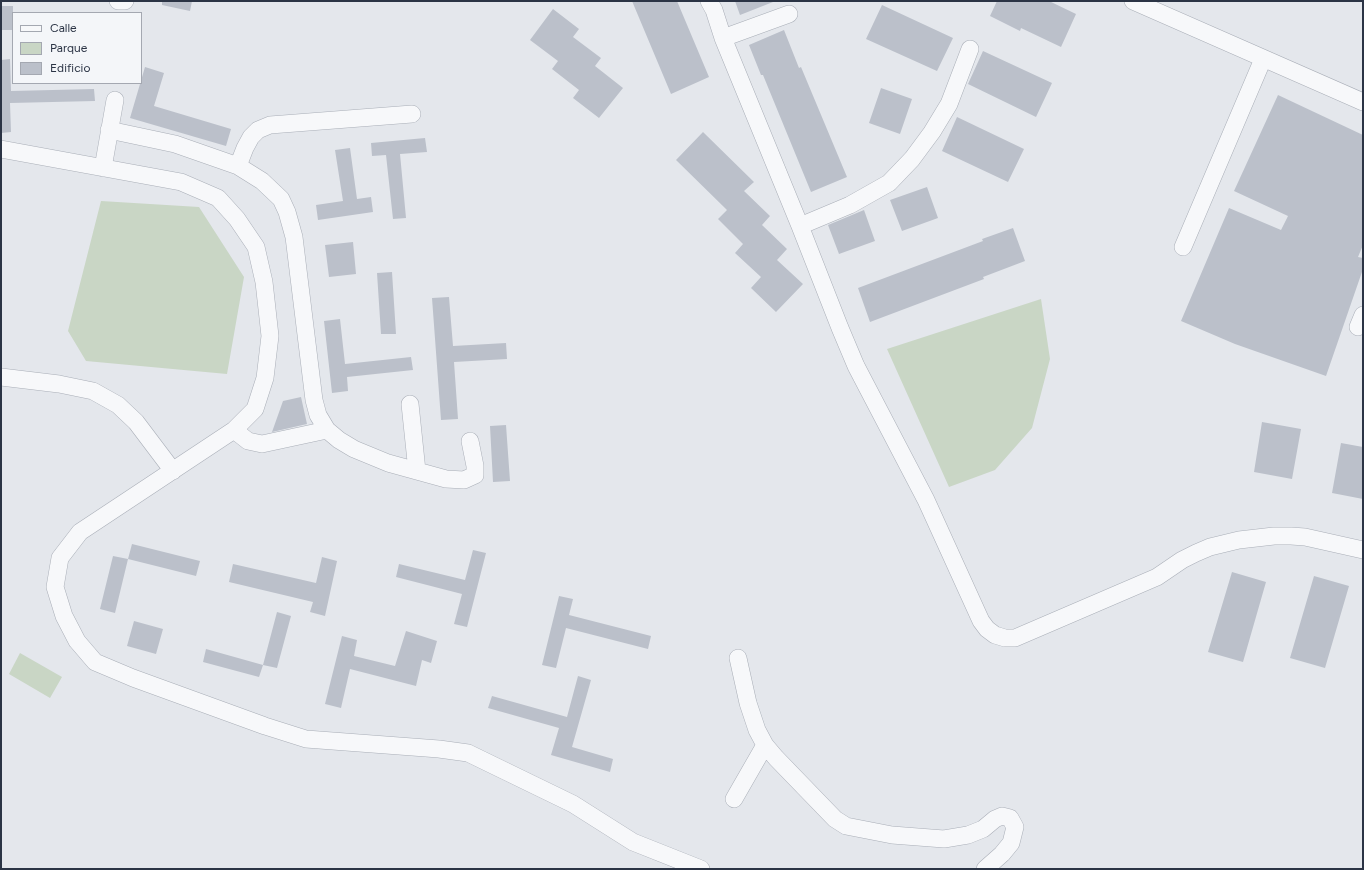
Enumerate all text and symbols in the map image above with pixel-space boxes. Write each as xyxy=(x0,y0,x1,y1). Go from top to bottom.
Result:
legend xyxy=(12,12,142,84)
text: Calle xyxy=(50,21,77,35)
text: Parque xyxy=(50,41,87,55)
text: Edificio xyxy=(50,61,90,75)

